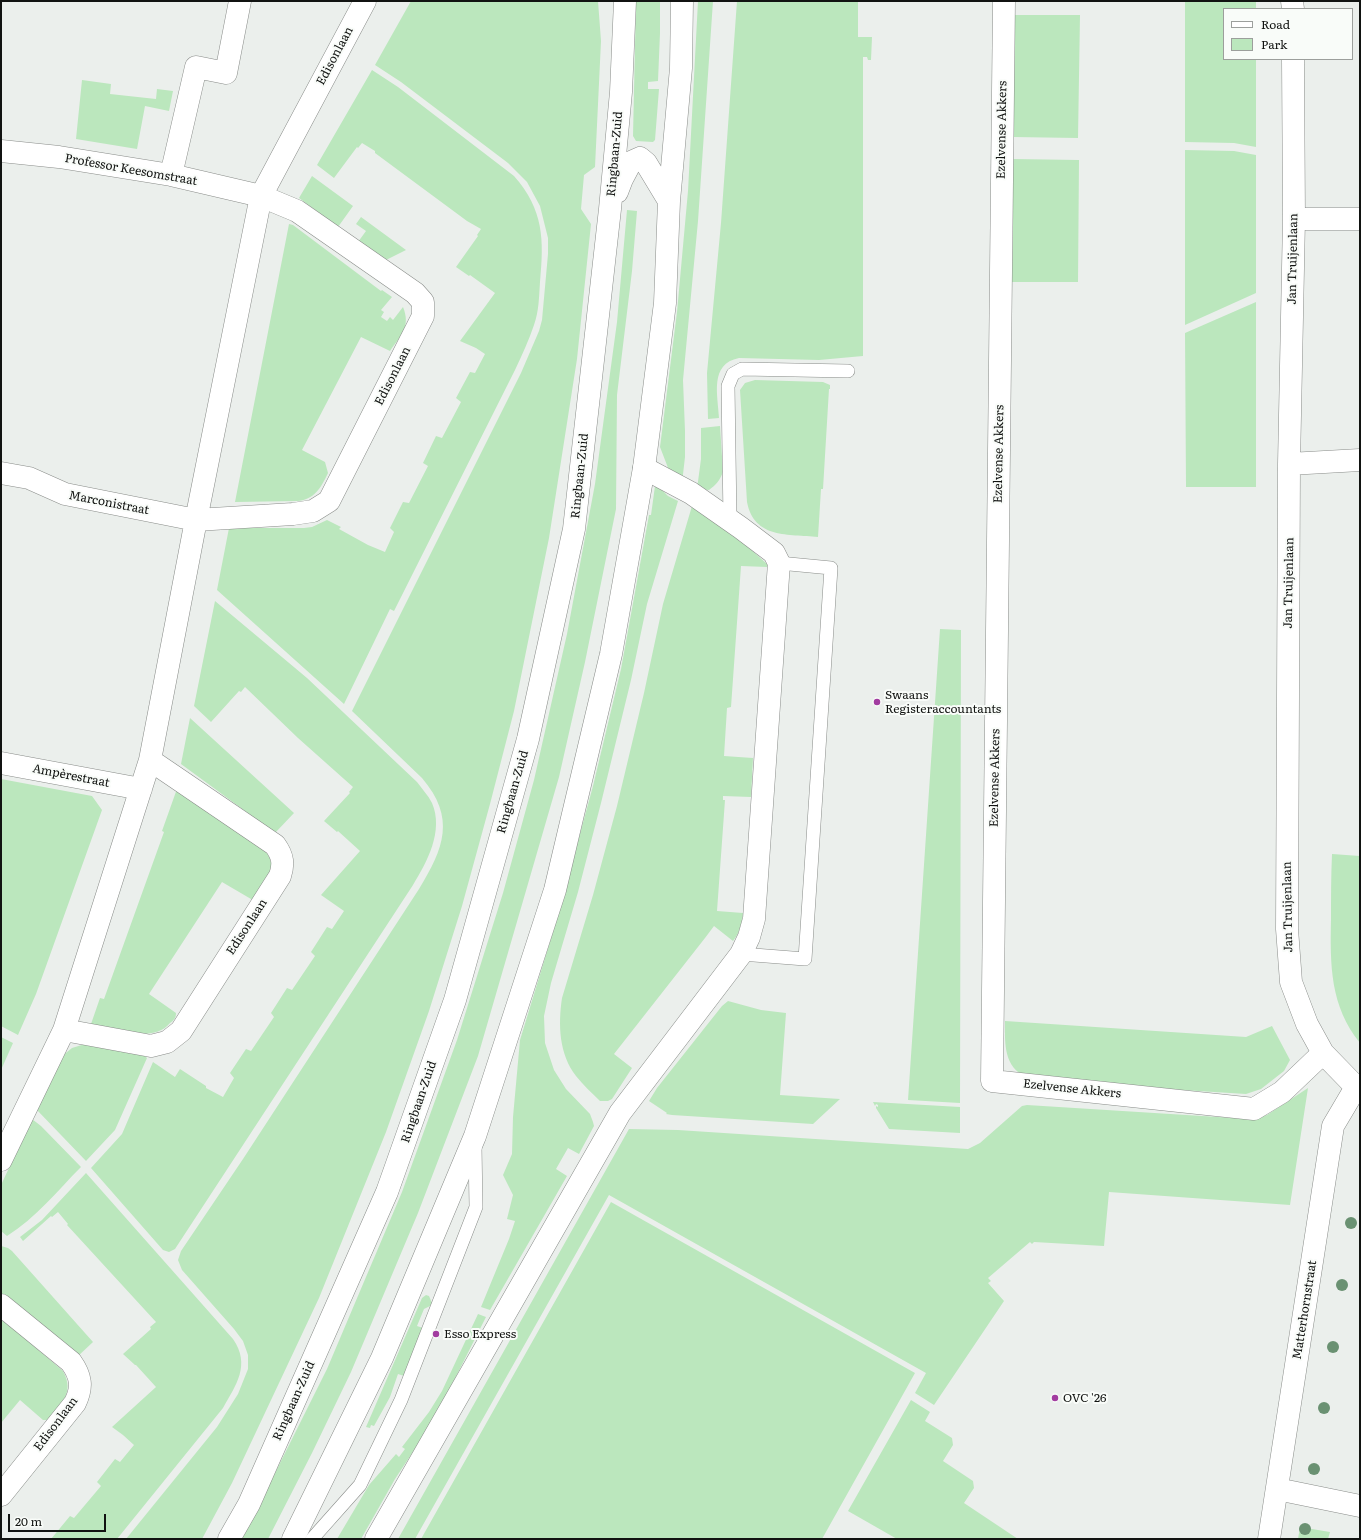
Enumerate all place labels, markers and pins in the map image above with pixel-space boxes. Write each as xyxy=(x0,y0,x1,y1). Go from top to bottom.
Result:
place label: Swaans Registeraccountants xyxy=(885,688,1001,716)
marker: Swaans Registeraccountants xyxy=(872,697,882,707)
place label: Esso Express xyxy=(444,1327,516,1341)
marker: Esso Express xyxy=(431,1329,441,1339)
place label: OVC '26 xyxy=(1063,1391,1106,1405)
marker: OVC '26 xyxy=(1050,1393,1060,1403)

